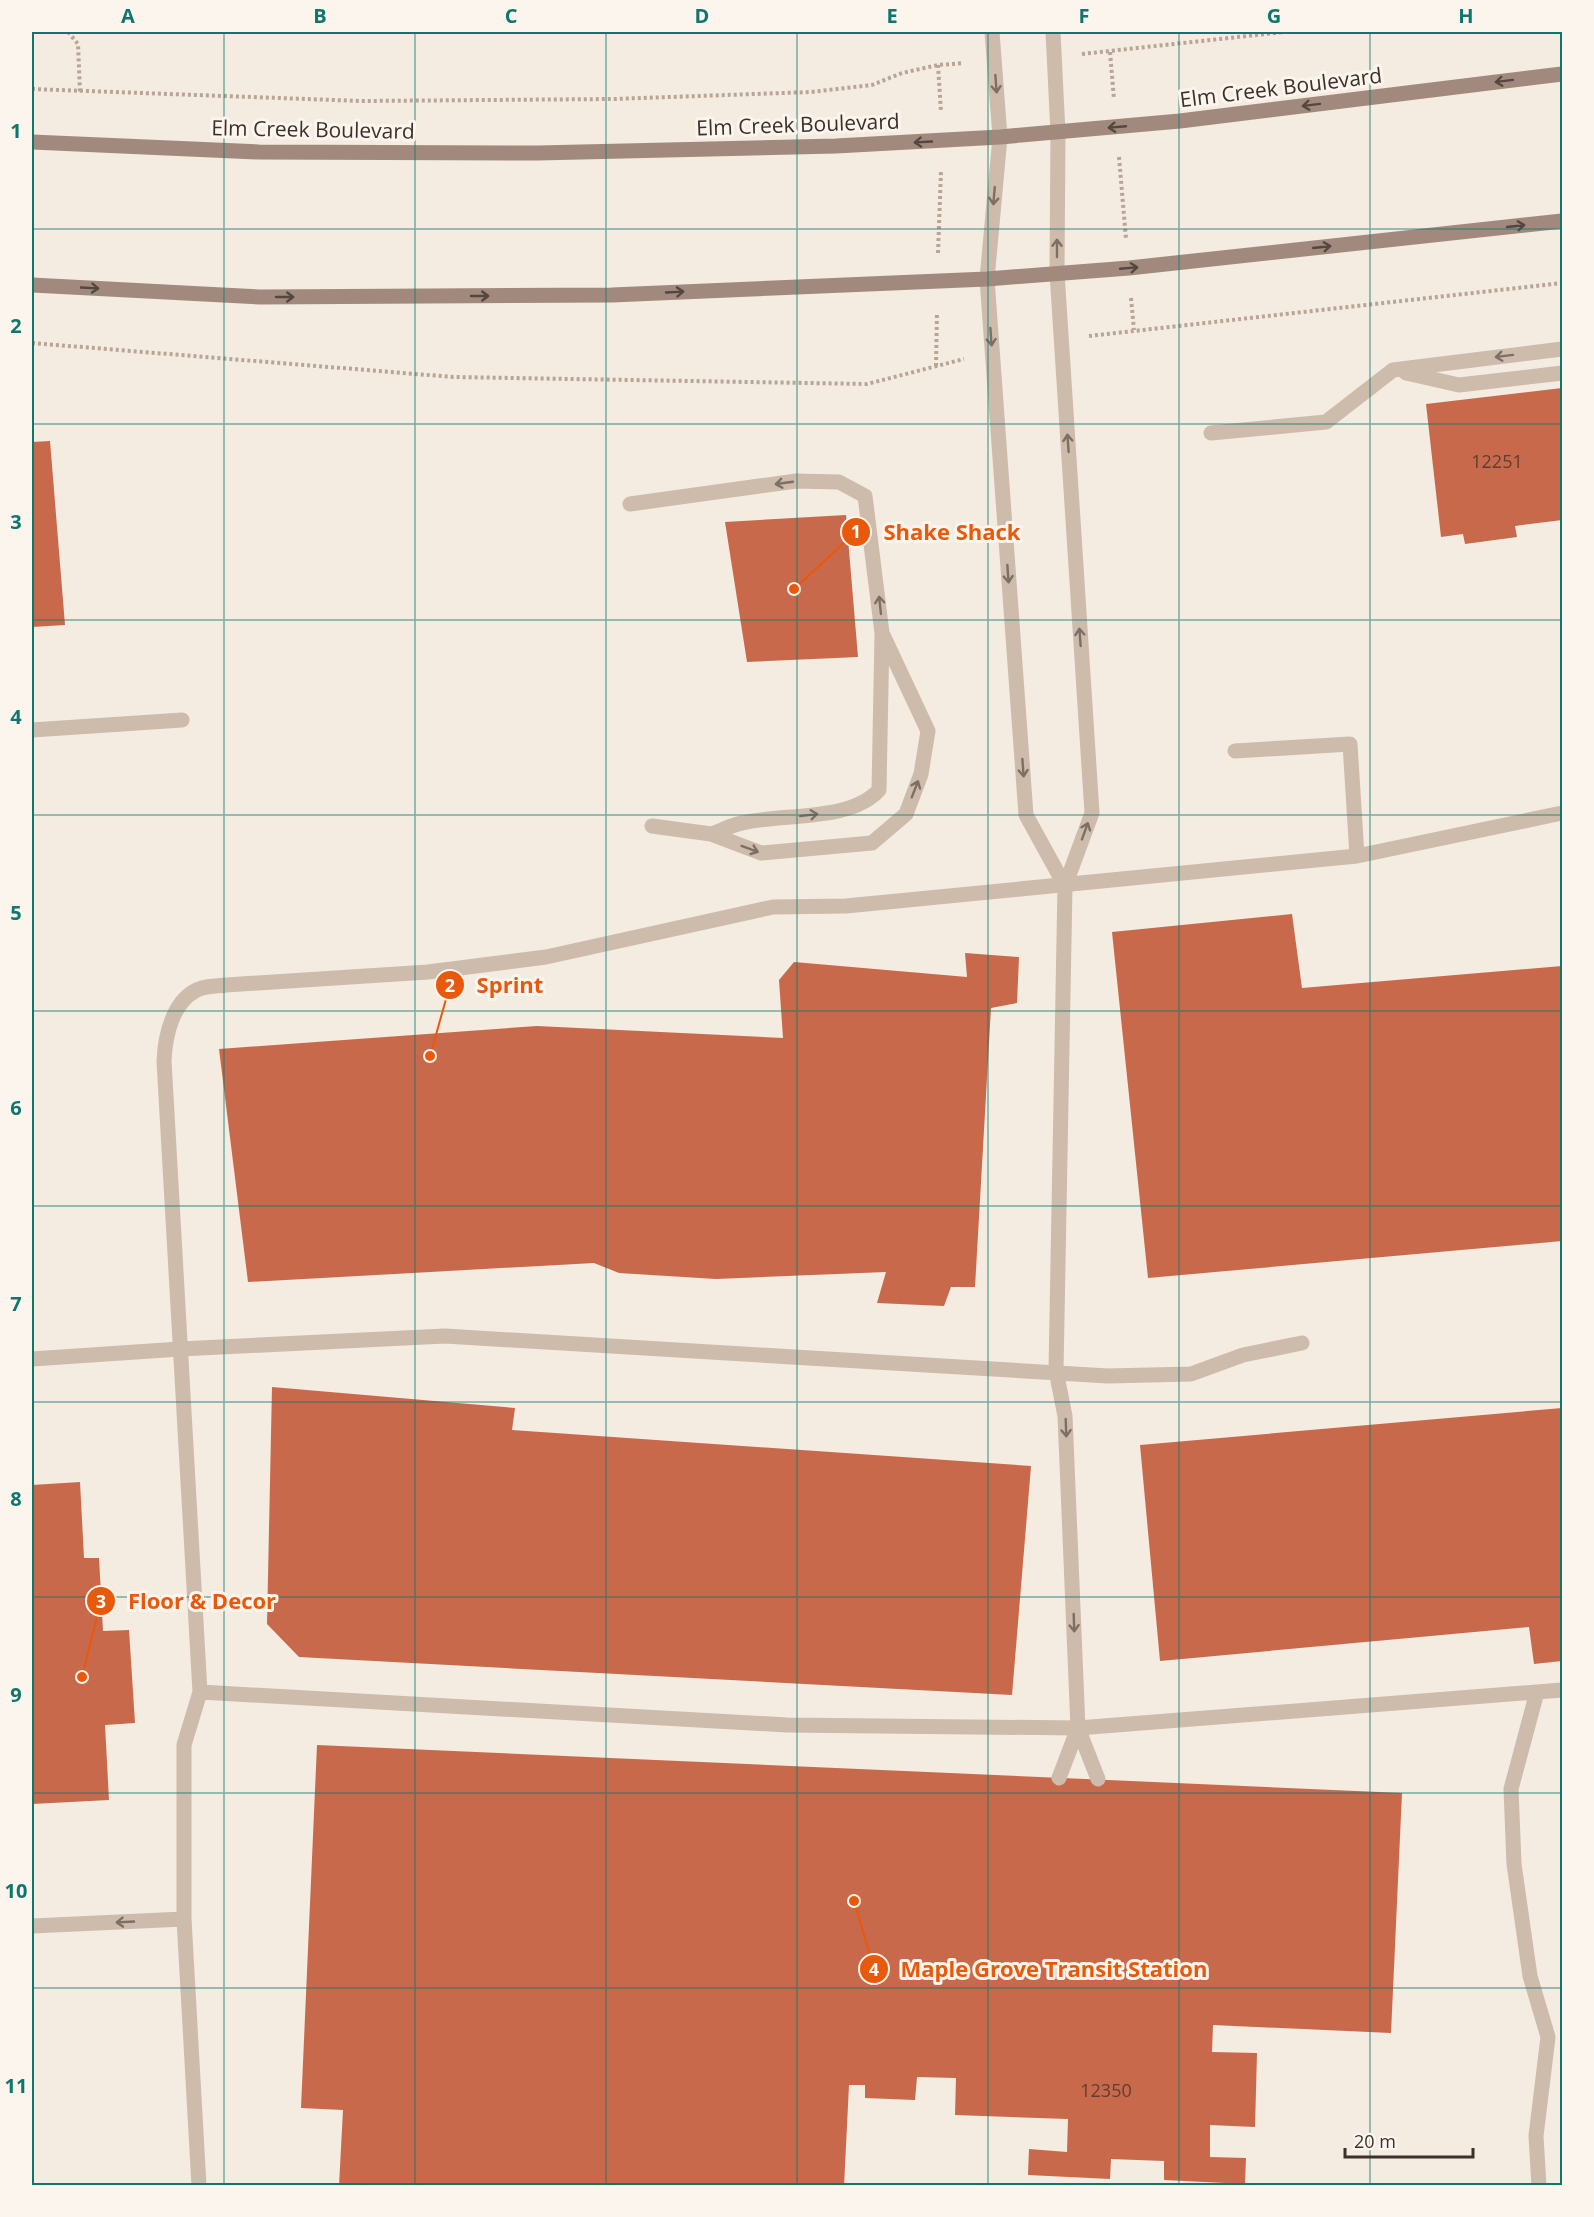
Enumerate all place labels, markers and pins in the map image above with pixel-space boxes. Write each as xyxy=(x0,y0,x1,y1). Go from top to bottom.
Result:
callout: Shake Shack xyxy=(841,512,1032,552)
callout: Sprint xyxy=(435,965,556,1005)
callout: Floor & Decor xyxy=(86,1581,289,1621)
callout: Maple Grove Transit Station xyxy=(859,1949,1220,1989)

